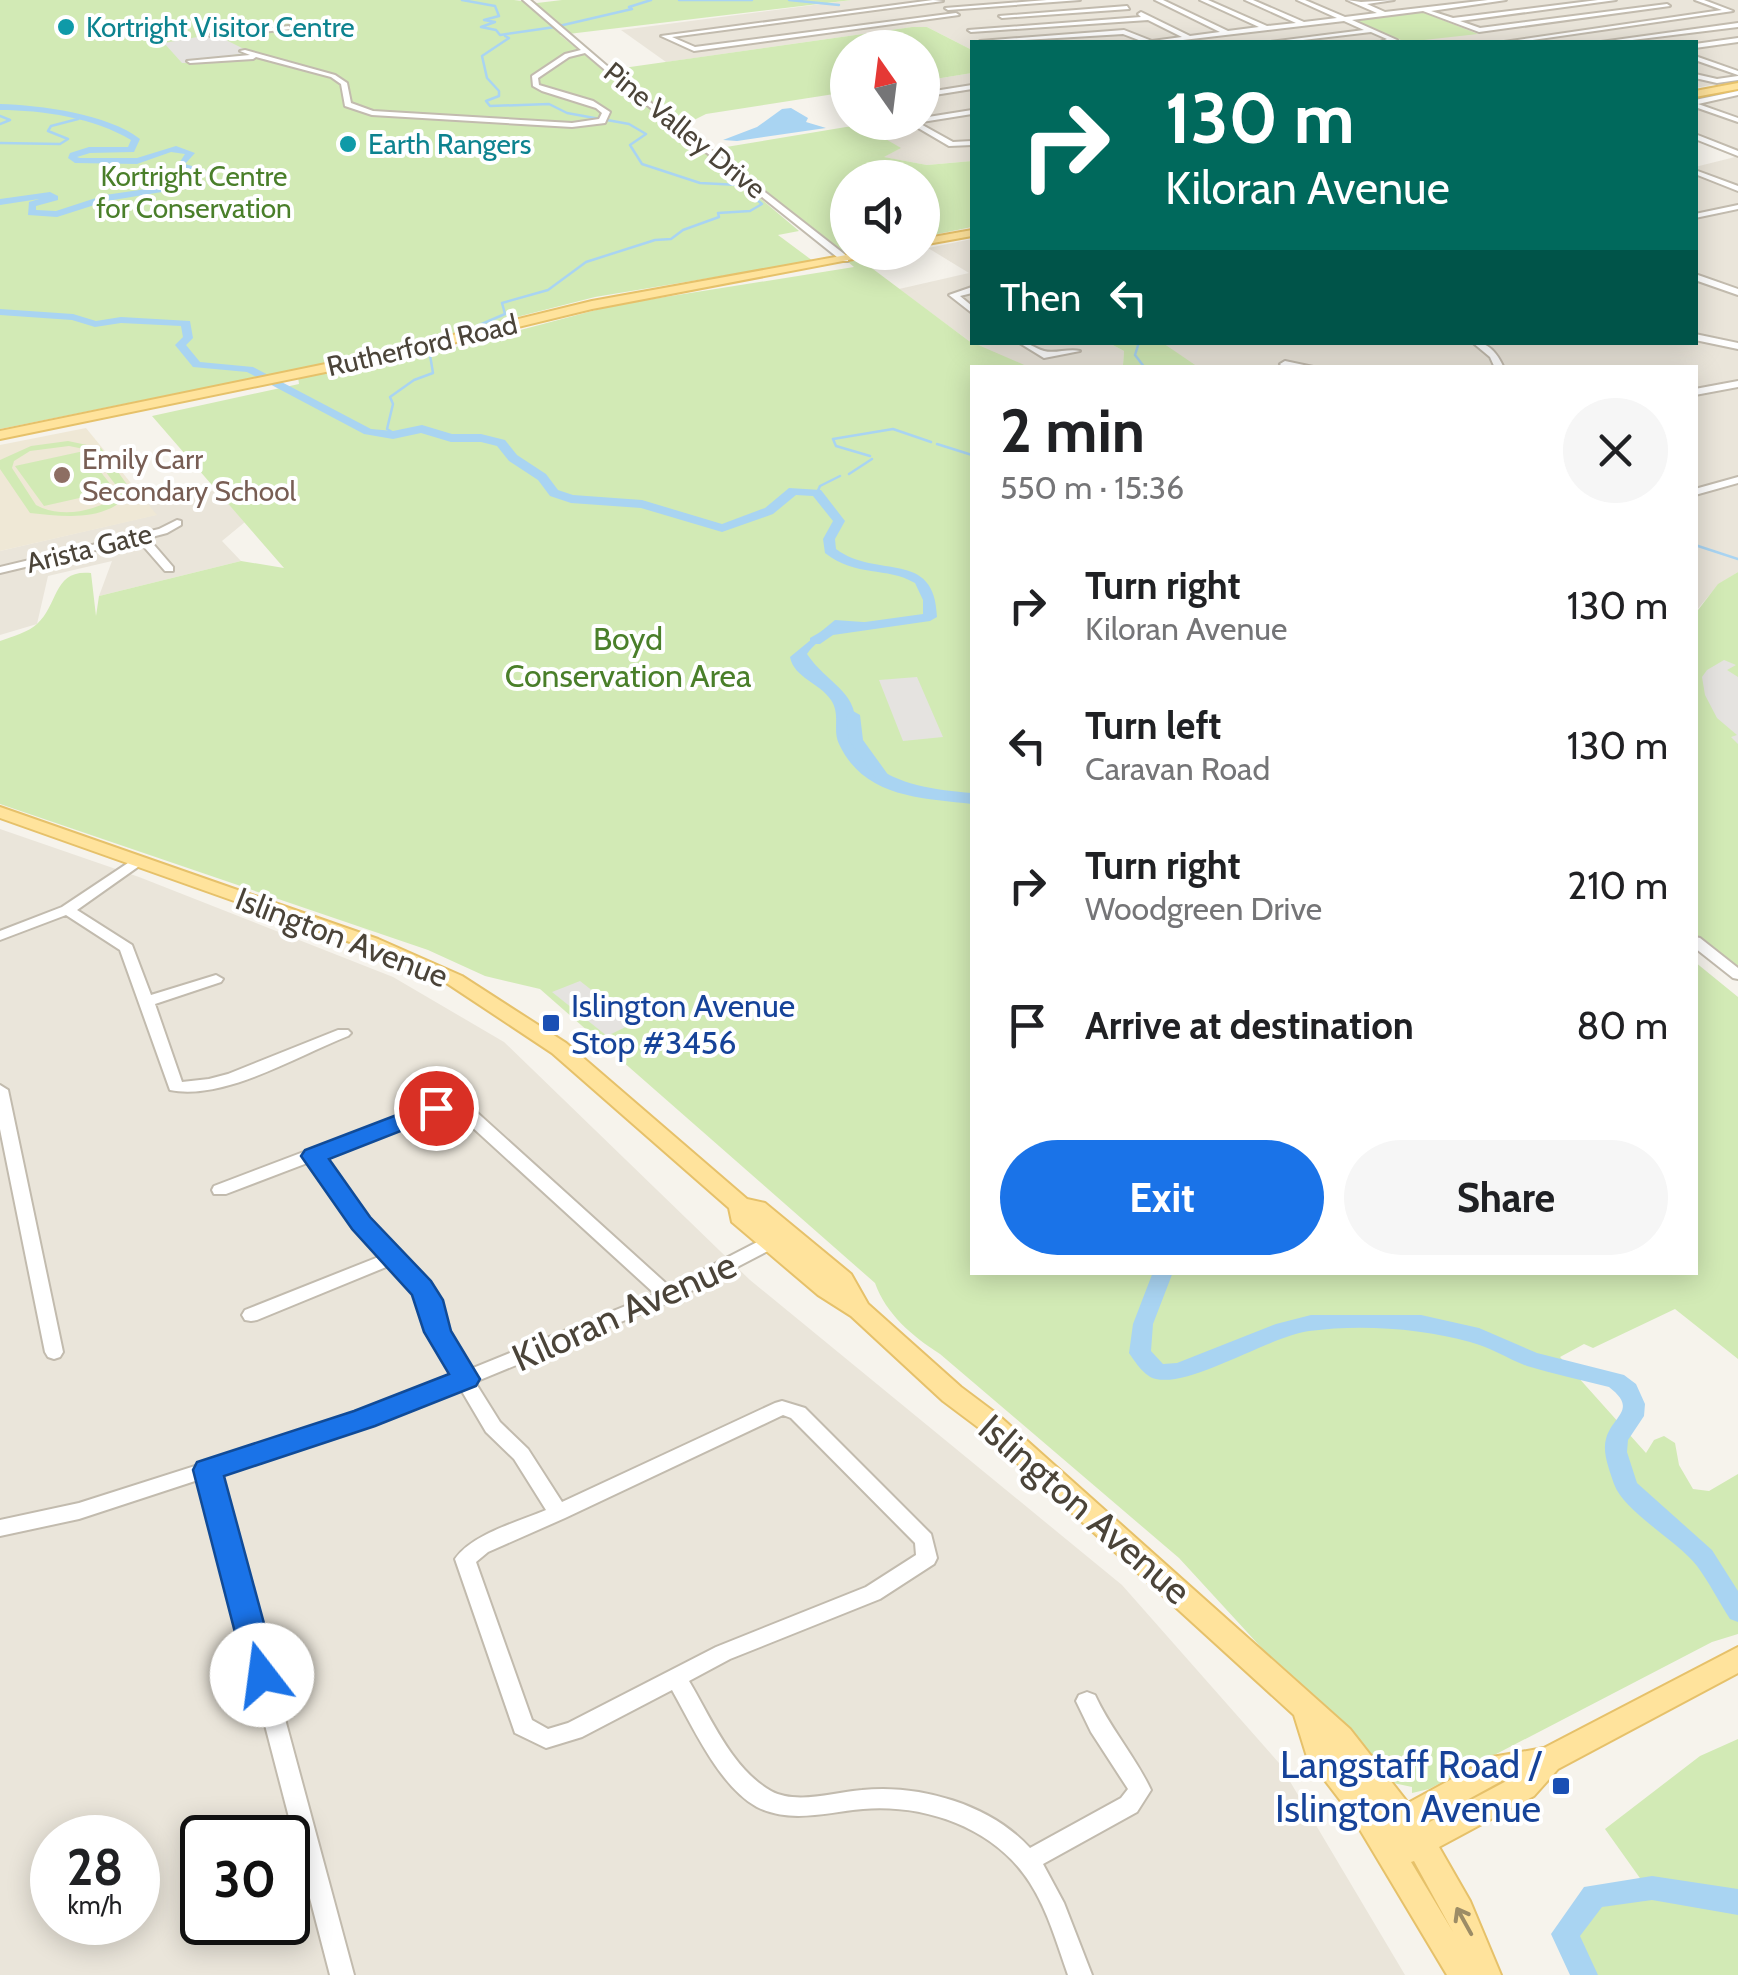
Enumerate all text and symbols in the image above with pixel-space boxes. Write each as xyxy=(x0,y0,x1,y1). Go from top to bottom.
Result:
place label: Kortright Visitor Centre xyxy=(86,10,355,44)
marker: Kortright Visitor Centre xyxy=(55,16,77,38)
north arrow xyxy=(830,30,940,140)
map controls xyxy=(830,30,940,270)
street label: Pine Valley Drive xyxy=(597,54,773,206)
text: 130 m xyxy=(1165,75,1355,161)
icon: right xyxy=(1000,80,1130,210)
place label: Earth Rangers xyxy=(368,127,531,161)
marker: Earth Rangers xyxy=(337,133,359,155)
park label: Kortright Centre for Conservation xyxy=(96,159,292,225)
button: sound xyxy=(830,160,940,270)
text: Kiloran Avenue xyxy=(1165,161,1450,215)
icon: left xyxy=(1101,270,1156,325)
text: Then xyxy=(1000,274,1081,321)
street label: Rutherford Road xyxy=(323,307,521,383)
text: 2 min xyxy=(1000,394,1145,467)
button: close xyxy=(1563,398,1668,503)
place label: Emily Carr Secondary School xyxy=(82,442,297,508)
marker: Emily Carr Secondary School xyxy=(51,464,73,486)
text: 550 m · 15:36 xyxy=(1000,468,1184,507)
street label: Arista Gate xyxy=(23,516,155,580)
text: Turn right xyxy=(1085,562,1241,609)
icon: right xyxy=(1000,578,1055,633)
text: 130 m xyxy=(1567,582,1668,629)
text: Kiloran Avenue xyxy=(1085,609,1287,648)
park label: Boyd Conservation Area xyxy=(505,619,752,695)
text: Turn left xyxy=(1085,702,1221,749)
icon: left xyxy=(1000,718,1055,773)
text: 130 m xyxy=(1567,722,1668,769)
text: Caravan Road xyxy=(1085,749,1270,788)
text: Turn right xyxy=(1085,842,1241,889)
icon: right xyxy=(1000,858,1055,913)
text: 210 m xyxy=(1567,862,1668,909)
street label: Islington Avenue xyxy=(230,879,454,995)
text: Woodgreen Drive xyxy=(1085,889,1322,928)
place label: Islington Avenue Stop #3456 xyxy=(571,986,795,1062)
icon: arrive xyxy=(1000,998,1055,1053)
text: Arrive at destination xyxy=(1085,1002,1414,1049)
text: 80 m xyxy=(1577,1002,1668,1049)
marker: Islington Avenue Stop #3456 xyxy=(540,1012,562,1034)
pin xyxy=(394,1066,479,1151)
icon: arrive xyxy=(409,1081,464,1136)
button: Exit xyxy=(1000,1140,1324,1255)
button: Share xyxy=(1344,1140,1668,1255)
street label: Kiloran Avenue xyxy=(505,1241,743,1381)
street label: Islington Avenue xyxy=(969,1404,1201,1614)
position arrow xyxy=(210,1623,314,1727)
place label: Langstaff Road / Islington Avenue xyxy=(1275,1741,1543,1832)
marker: Langstaff Road / Islington Avenue xyxy=(1550,1775,1572,1797)
speed limit sign: 30 xyxy=(180,1815,310,1945)
text: 28 xyxy=(67,1837,123,1898)
text: km/h xyxy=(68,1890,122,1920)
one-way arrow xyxy=(1453,1907,1473,1937)

